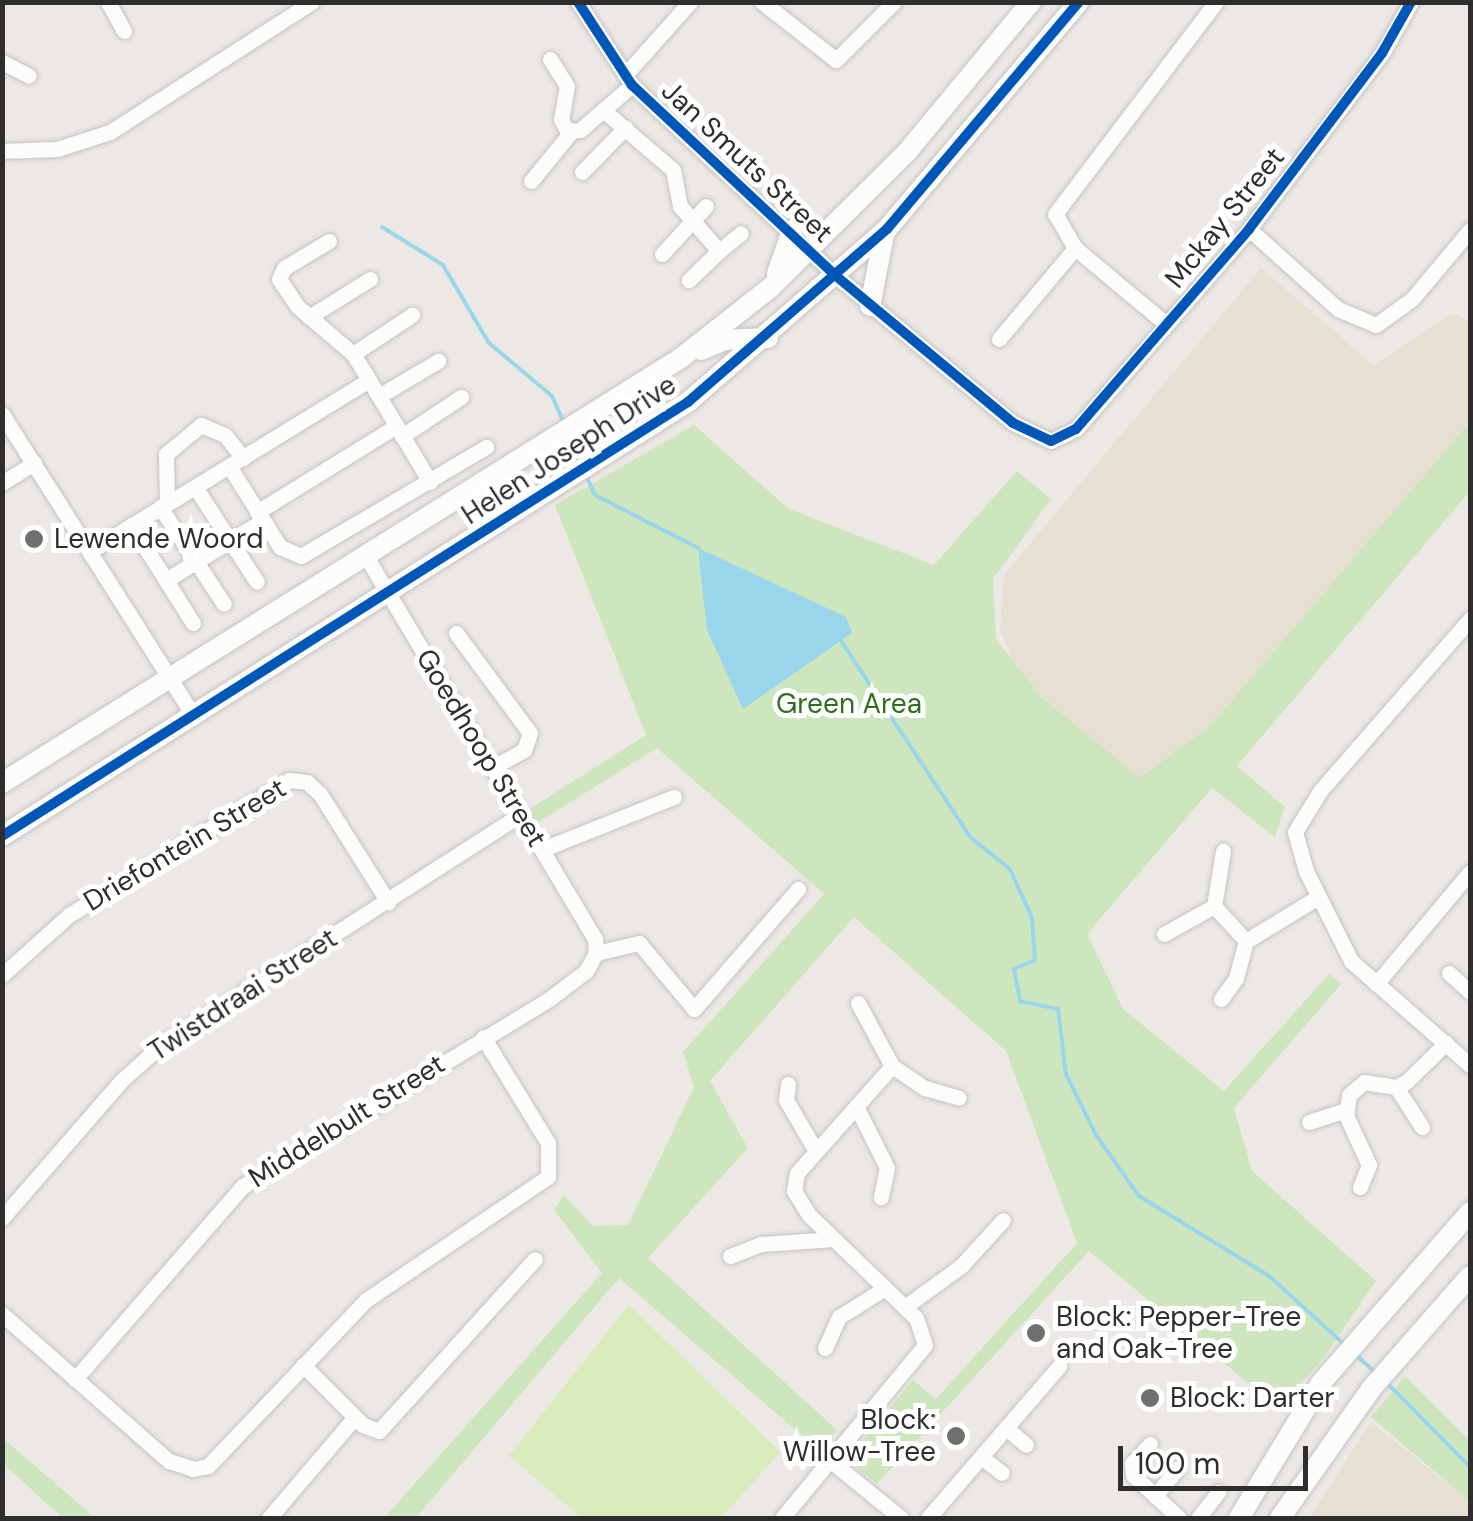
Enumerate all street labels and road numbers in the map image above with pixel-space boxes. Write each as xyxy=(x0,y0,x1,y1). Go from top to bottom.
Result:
street label: Jan Smuts Street xyxy=(654,74,840,250)
street label: Mckay Street xyxy=(1158,141,1292,295)
street label: Helen Joseph Drive xyxy=(456,368,682,532)
street label: Goedhoop Street xyxy=(409,643,553,853)
street label: Driefontein Street xyxy=(78,771,292,919)
street label: Twistdraai Street xyxy=(142,921,344,1069)
street label: Middelbult Street xyxy=(243,1047,451,1195)

